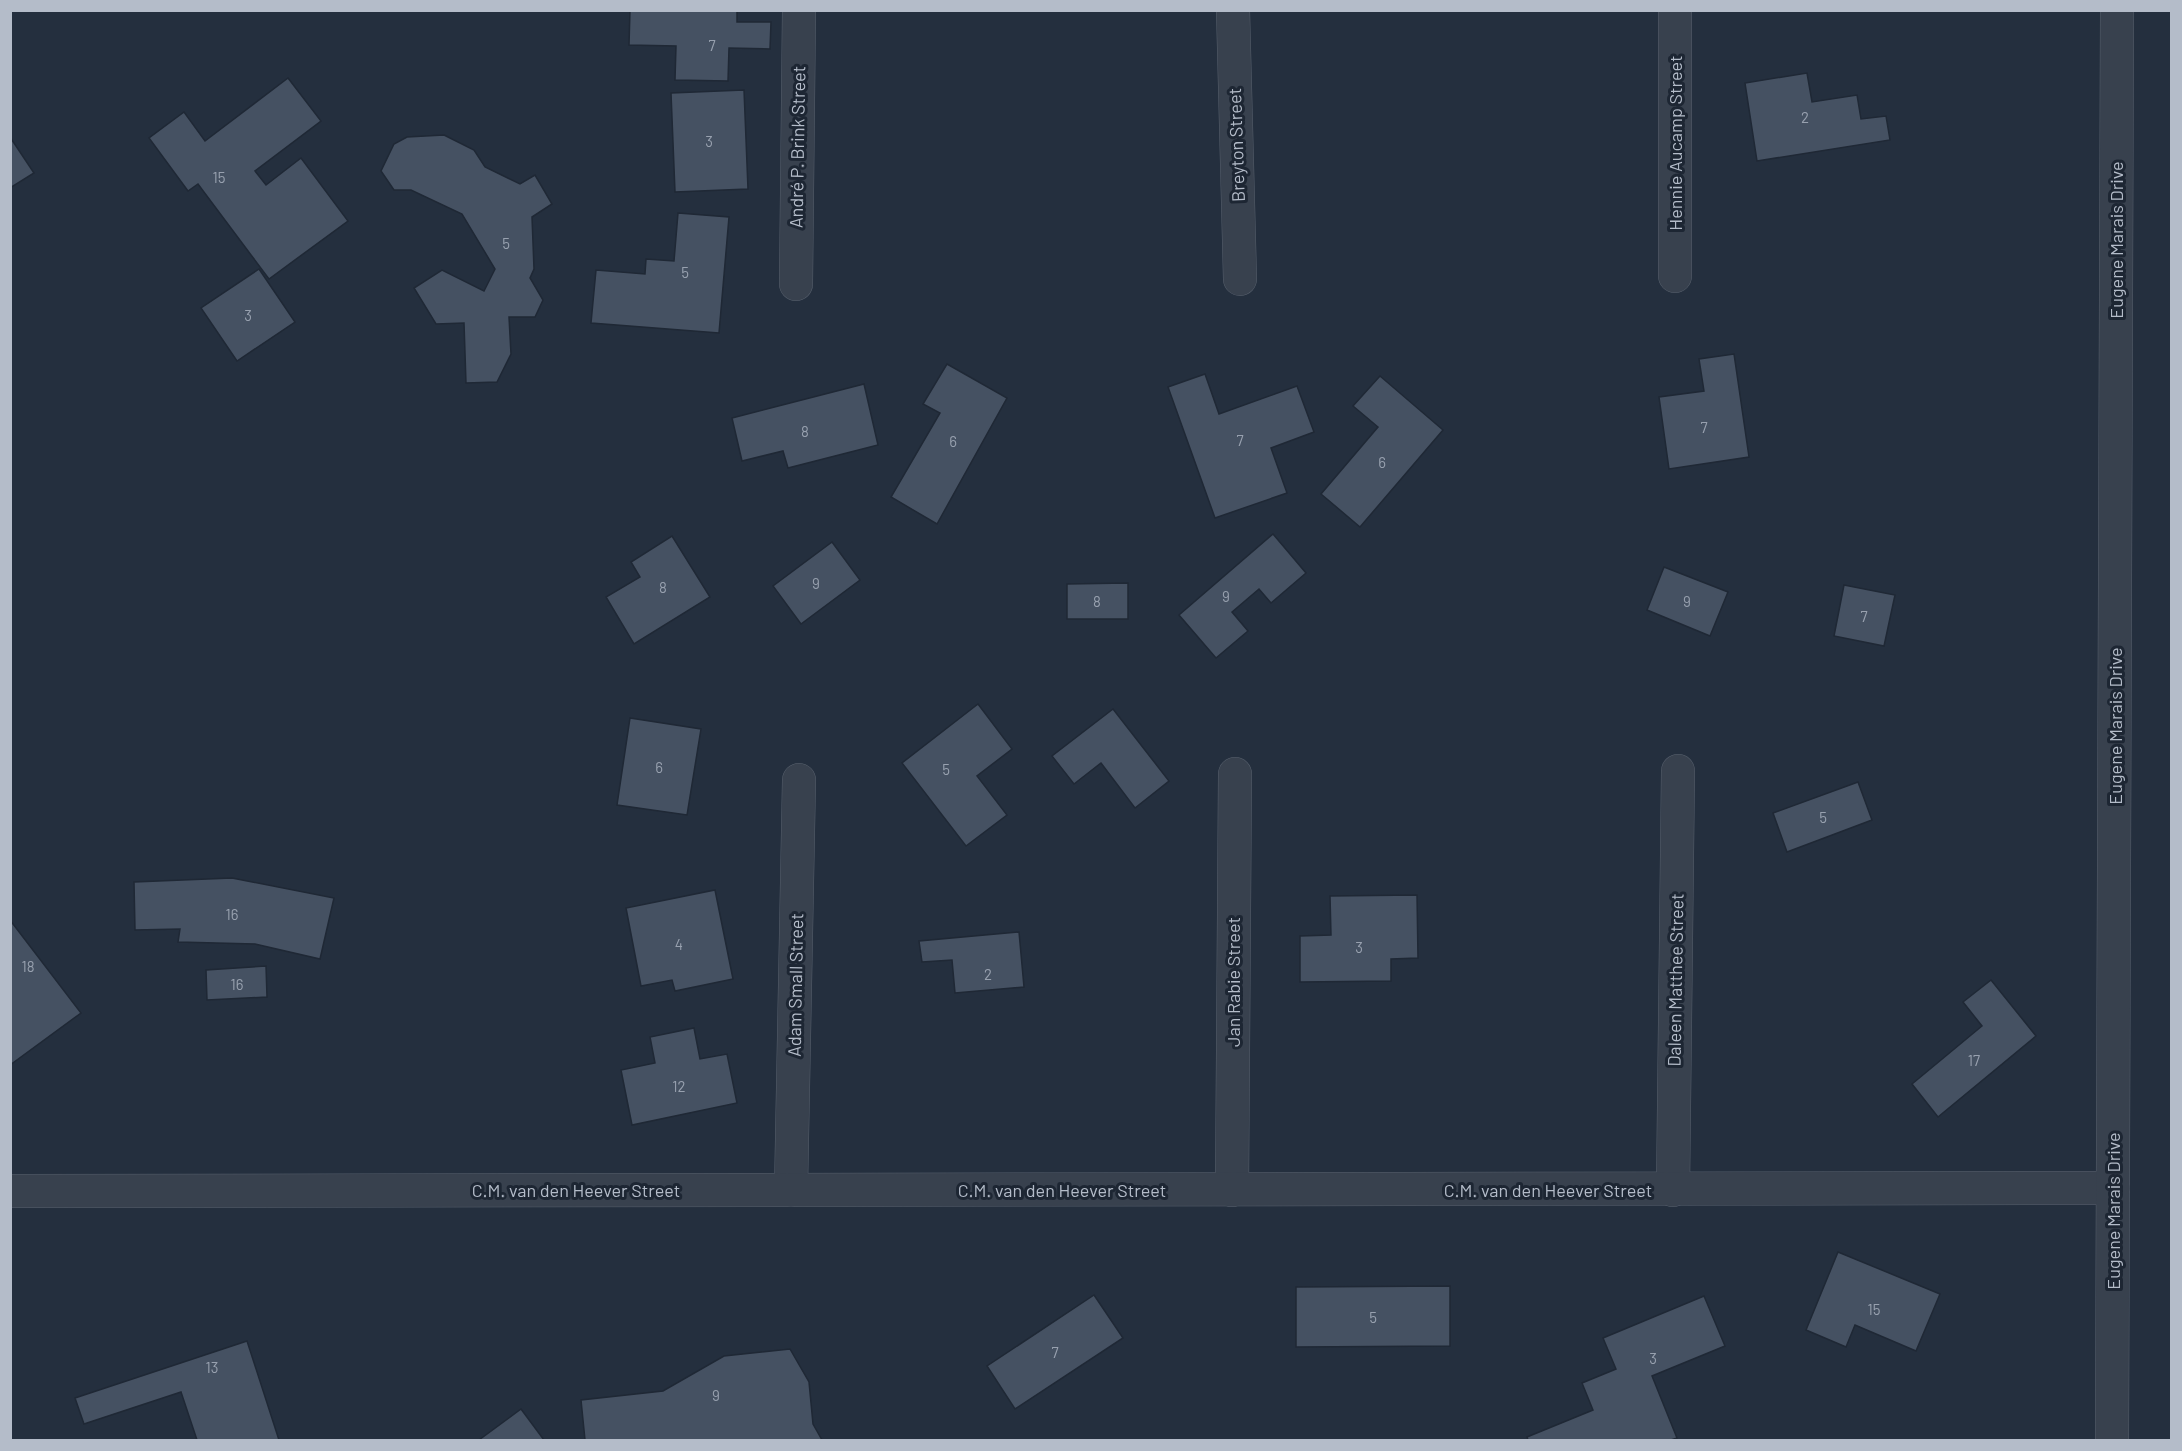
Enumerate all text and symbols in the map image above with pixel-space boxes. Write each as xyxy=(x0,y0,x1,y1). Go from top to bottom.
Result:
house number: 7 xyxy=(708,36,716,54)
street label: Hennie Aucamp Street xyxy=(1664,55,1686,231)
street label: André P. Brink Street xyxy=(785,66,809,228)
street label: Breyton Street xyxy=(1223,88,1249,202)
house number: 2 xyxy=(1801,108,1809,126)
house number: 3 xyxy=(705,132,713,150)
street label: Eugene Marais Drive xyxy=(2105,161,2127,319)
house number: 15 xyxy=(213,168,225,186)
house number: 5 xyxy=(502,234,510,252)
house number: 5 xyxy=(681,263,689,281)
house number: 3 xyxy=(244,306,252,324)
house number: 7 xyxy=(1700,418,1708,436)
house number: 8 xyxy=(801,422,809,440)
house number: 7 xyxy=(1236,431,1244,449)
house number: 6 xyxy=(949,432,957,450)
house number: 6 xyxy=(1378,453,1386,471)
house number: 9 xyxy=(812,574,820,592)
house number: 8 xyxy=(659,578,667,596)
house number: 9 xyxy=(1222,587,1230,605)
house number: 8 xyxy=(1093,592,1101,610)
house number: 9 xyxy=(1683,592,1691,610)
house number: 7 xyxy=(1860,607,1868,625)
street label: Eugene Marais Drive xyxy=(2104,647,2126,805)
house number: 6 xyxy=(655,758,663,776)
house number: 5 xyxy=(942,760,950,778)
house number: 5 xyxy=(1819,808,1827,826)
street label: Daleen Matthee Street xyxy=(1662,893,1688,1067)
house number: 16 xyxy=(226,905,238,923)
street label: Adam Small Street xyxy=(783,913,807,1057)
street label: Jan Rabie Street xyxy=(1222,917,1244,1047)
house number: 4 xyxy=(675,935,683,953)
house number: 3 xyxy=(1355,938,1363,956)
house number: 18 xyxy=(21,957,35,975)
house number: 2 xyxy=(984,965,992,983)
house number: 16 xyxy=(231,975,243,993)
house number: 17 xyxy=(1968,1051,1980,1069)
house number: 12 xyxy=(672,1077,686,1095)
street label: Eugene Marais Drive xyxy=(2102,1132,2124,1290)
street label: C.M. van den Heever Street xyxy=(472,1179,680,1201)
street label: C.M. van den Heever Street xyxy=(958,1179,1166,1201)
street label: C.M. van den Heever Street xyxy=(1444,1179,1652,1201)
house number: 15 xyxy=(1868,1300,1880,1318)
house number: 5 xyxy=(1369,1308,1377,1326)
house number: 7 xyxy=(1051,1343,1059,1361)
house number: 3 xyxy=(1649,1349,1657,1367)
house number: 13 xyxy=(206,1358,218,1376)
house number: 9 xyxy=(712,1386,720,1404)

